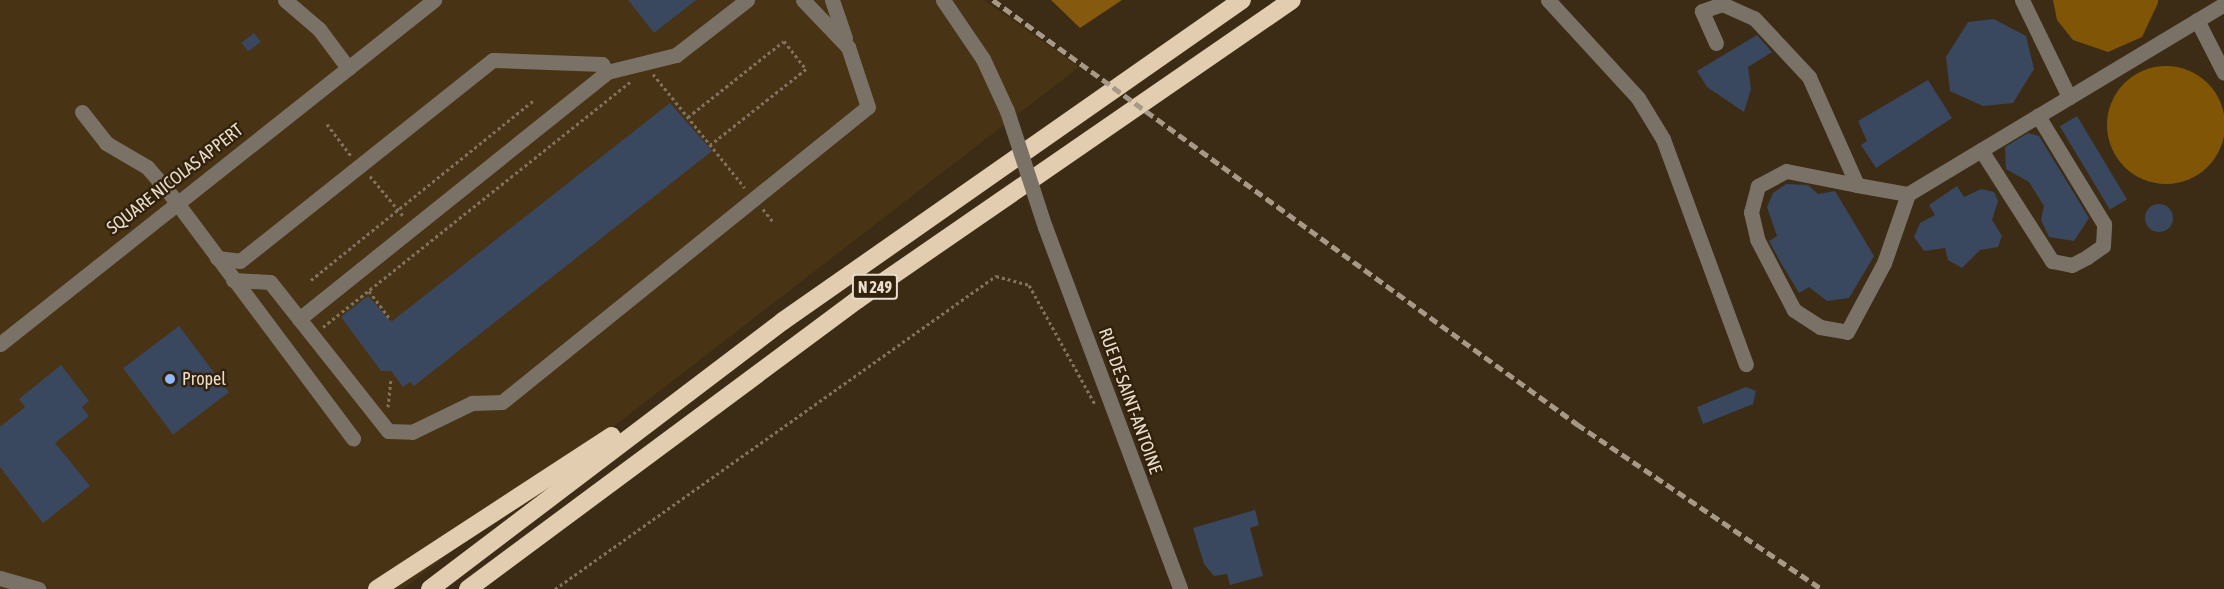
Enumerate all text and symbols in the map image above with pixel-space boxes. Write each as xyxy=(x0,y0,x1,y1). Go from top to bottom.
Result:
street label: SQUARE NICOLAS APPERT xyxy=(103,119,247,239)
road number: N 249 xyxy=(851,274,899,300)
street label: RUE DE SAINT-ANTOINE xyxy=(1094,325,1166,477)
place label: Propel xyxy=(182,368,226,390)
marker: Propel xyxy=(163,372,177,386)

